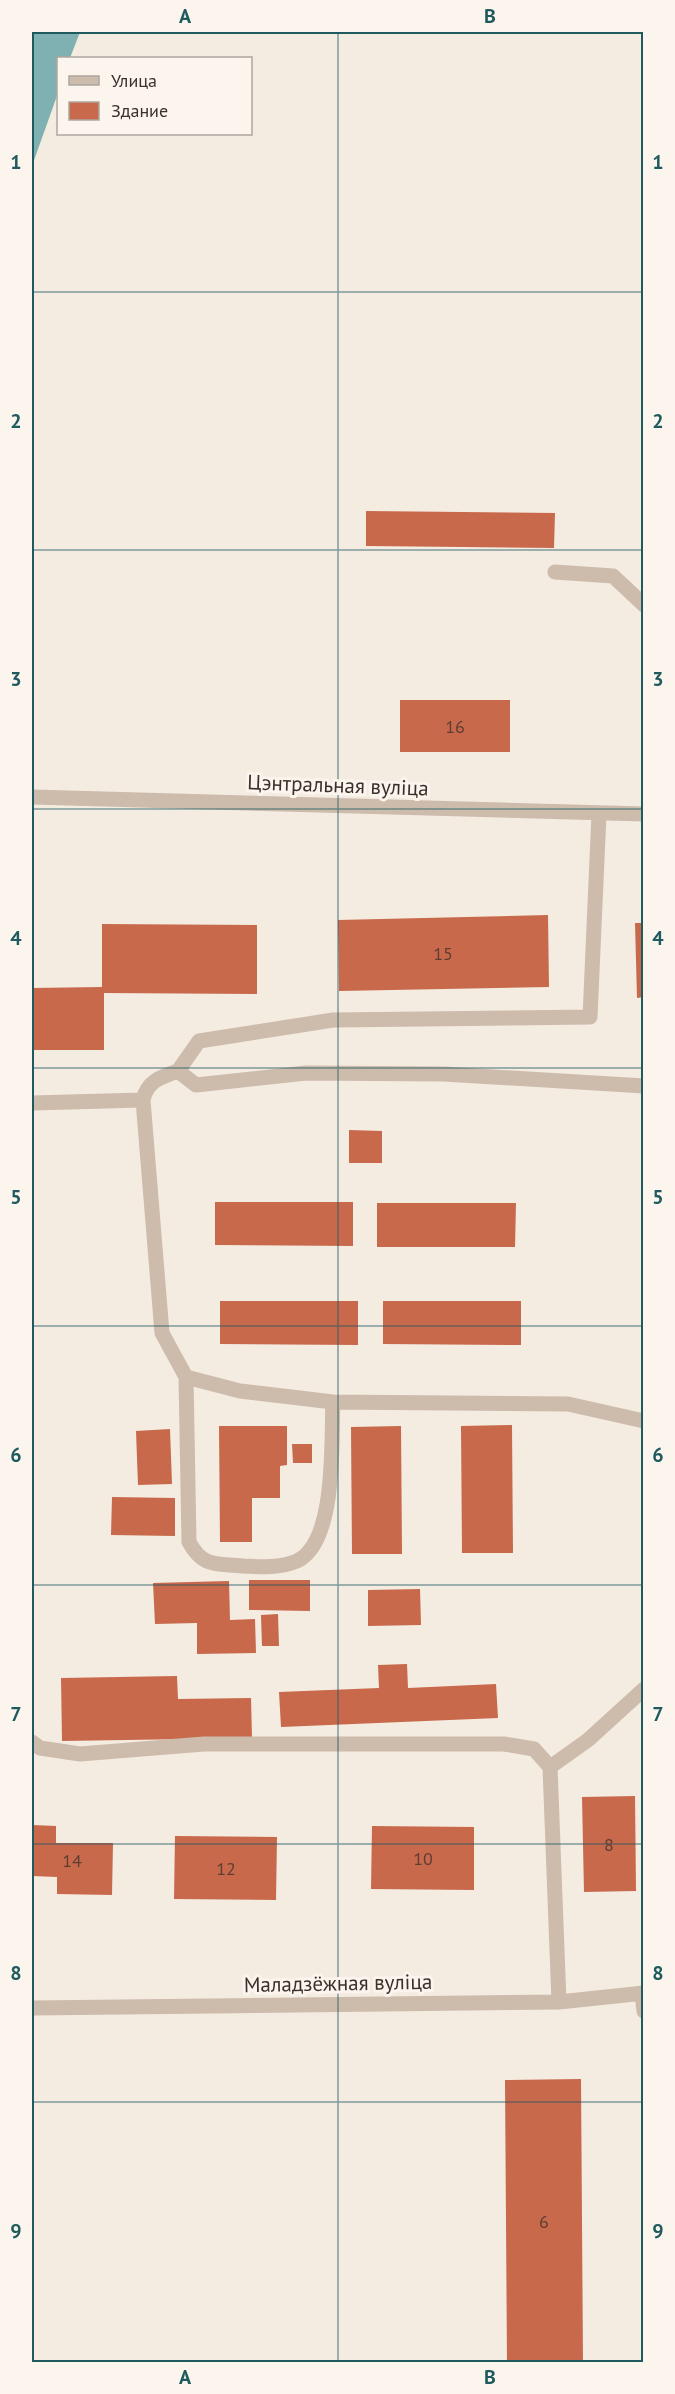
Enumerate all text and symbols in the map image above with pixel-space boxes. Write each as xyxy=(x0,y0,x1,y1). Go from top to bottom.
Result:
text: A xyxy=(179,3,192,29)
text: B xyxy=(484,3,496,29)
legend xyxy=(57,57,252,135)
text: Улица xyxy=(111,69,157,92)
text: Здание xyxy=(111,99,168,122)
text: 1 xyxy=(10,149,22,175)
text: 1 xyxy=(652,149,664,175)
text: 2 xyxy=(10,408,22,434)
text: 2 xyxy=(652,408,664,434)
text: 3 xyxy=(10,666,22,692)
text: 3 xyxy=(652,666,664,692)
house number: 16 xyxy=(445,715,465,738)
street label: Цэнтральная вуліца xyxy=(247,768,429,802)
text: 4 xyxy=(10,925,22,951)
text: 4 xyxy=(652,925,664,951)
house number: 15 xyxy=(433,942,453,965)
text: 5 xyxy=(10,1184,22,1210)
text: 5 xyxy=(652,1184,664,1210)
text: 6 xyxy=(10,1442,22,1468)
text: 6 xyxy=(652,1442,664,1468)
text: 7 xyxy=(10,1701,22,1727)
text: 7 xyxy=(652,1701,664,1727)
house number: 8 xyxy=(604,1833,614,1856)
house number: 10 xyxy=(413,1847,433,1870)
house number: 14 xyxy=(62,1849,82,1872)
house number: 12 xyxy=(216,1857,236,1880)
text: 8 xyxy=(10,1960,22,1986)
text: 8 xyxy=(652,1960,664,1986)
street label: Маладзёжная вуліца xyxy=(244,1968,432,1998)
house number: 6 xyxy=(539,2210,549,2233)
text: 9 xyxy=(10,2218,22,2244)
text: 9 xyxy=(652,2218,664,2244)
text: A xyxy=(179,2364,192,2390)
text: B xyxy=(484,2364,496,2390)

